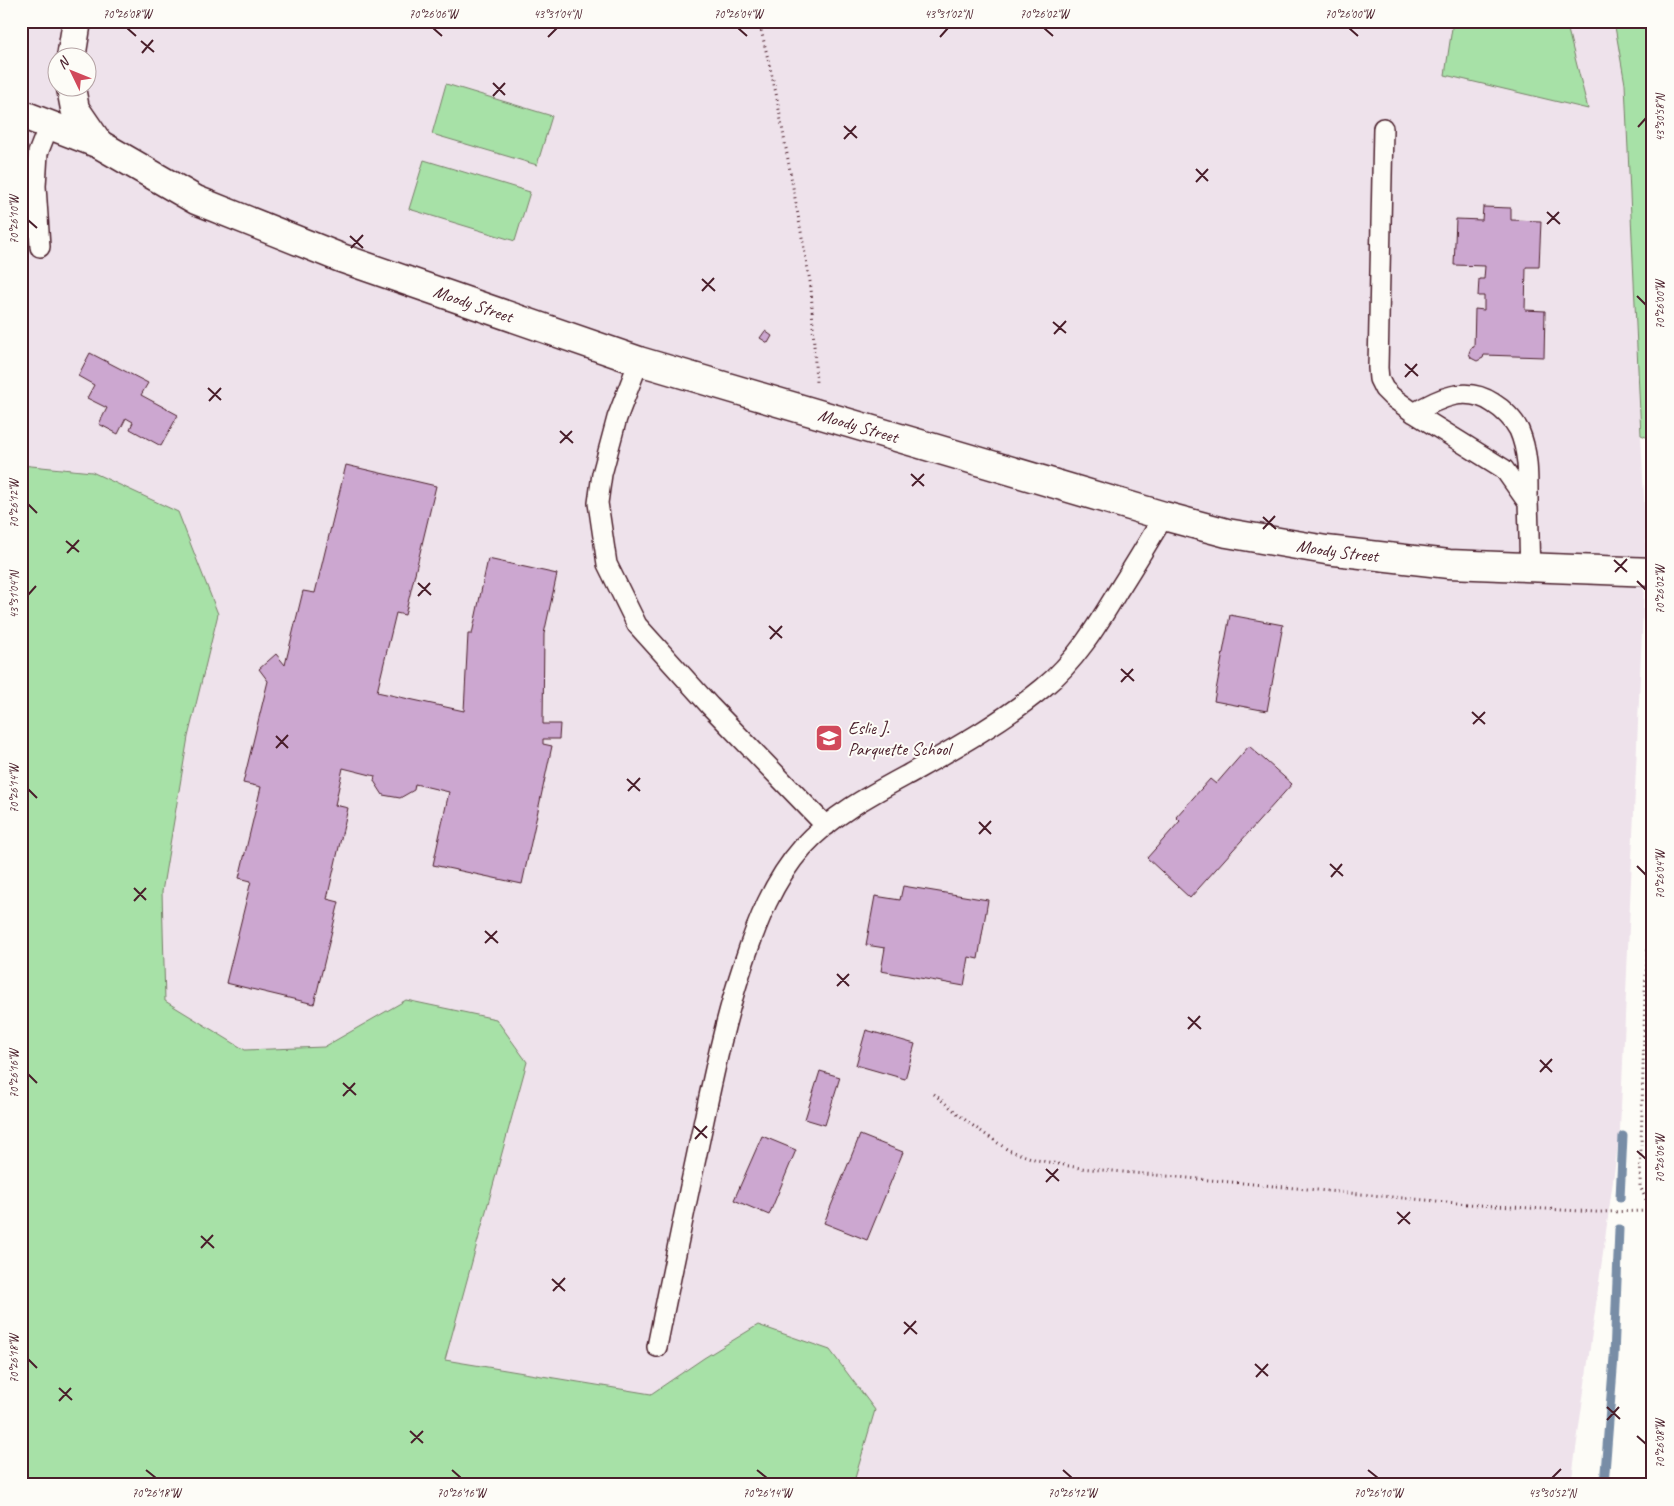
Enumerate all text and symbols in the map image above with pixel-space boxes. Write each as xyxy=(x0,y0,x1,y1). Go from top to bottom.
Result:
text: 70°26'08"W xyxy=(103,6,154,22)
text: 70°26'06"W xyxy=(409,6,460,22)
text: 43°31'04"N xyxy=(533,6,582,22)
text: 70°26'04"W xyxy=(714,6,765,22)
text: 43°31'02"N xyxy=(924,6,973,22)
text: 70°26'02"W xyxy=(1020,6,1071,22)
text: 70°26'00"W xyxy=(1325,6,1376,22)
north arrow xyxy=(48,48,98,98)
text: N xyxy=(54,53,74,72)
text: 43°30'58"N xyxy=(1652,93,1668,142)
text: 70°26'10"W xyxy=(6,193,22,244)
text: 70°26'00"W xyxy=(1652,278,1668,329)
street label: Moody Street xyxy=(431,280,517,328)
street label: Moody Street xyxy=(816,404,903,448)
text: 70°26'12"W xyxy=(6,477,22,528)
street label: Moody Street xyxy=(1295,534,1381,567)
text: 70°26'02"W xyxy=(1652,563,1668,614)
text: 43°31'04"N xyxy=(6,570,22,619)
place label: Eslie J. Parquette School xyxy=(848,717,953,760)
school or university icon: Eslie J. Parquette School xyxy=(814,723,844,753)
text: 70°26'14"W xyxy=(6,762,22,813)
text: 70°26'04"W xyxy=(1652,848,1668,899)
text: 70°26'16"W xyxy=(6,1047,22,1098)
text: 70°26'06"W xyxy=(1652,1132,1668,1183)
text: 70°26'18"W xyxy=(6,1332,22,1383)
text: 70°26'08"W xyxy=(1652,1417,1668,1468)
text: 70°26'18"W xyxy=(132,1485,183,1501)
text: 70°26'16"W xyxy=(437,1485,488,1501)
text: 70°26'14"W xyxy=(743,1485,794,1501)
text: 70°26'12"W xyxy=(1048,1485,1099,1501)
text: 70°26'10"W xyxy=(1354,1485,1405,1501)
text: 43°30'52"N xyxy=(1528,1485,1577,1501)

